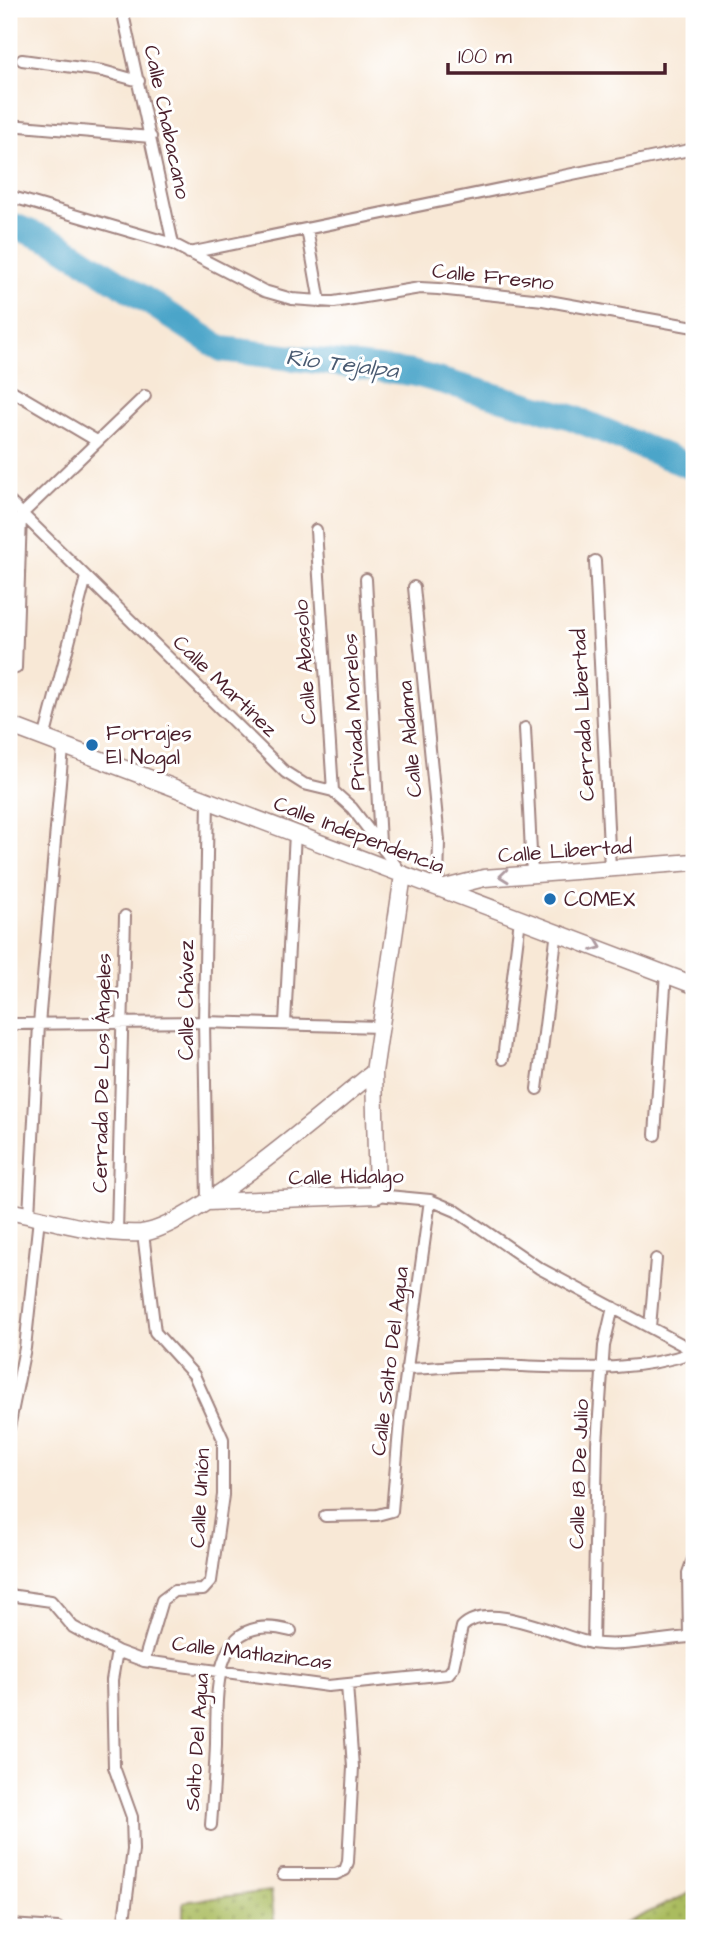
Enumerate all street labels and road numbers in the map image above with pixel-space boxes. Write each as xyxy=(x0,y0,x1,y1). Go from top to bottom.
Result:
street label: Calle Chabacano xyxy=(137,42,198,202)
street label: Calle Fresno xyxy=(431,256,555,298)
street label: Calle Abasolo xyxy=(286,598,324,726)
street label: Cerrada Libertad xyxy=(564,628,602,802)
street label: Calle Martínez xyxy=(166,629,284,744)
street label: Privada Morelos xyxy=(335,633,373,791)
street label: Calle Aldama xyxy=(390,679,430,799)
street label: Calle Independencia xyxy=(269,789,449,882)
street label: Calle Libertad xyxy=(497,832,633,870)
street label: Calle Chávez xyxy=(172,939,201,1060)
street label: Cerrada De Los Ángeles xyxy=(85,953,121,1193)
street label: Calle Hidalgo xyxy=(288,1161,404,1195)
street label: Calle Salto Del Agua xyxy=(364,1264,418,1458)
street label: Calle 18 De Julio xyxy=(562,1398,596,1550)
street label: Calle Unión xyxy=(183,1447,217,1549)
street label: Calle Matlazincas xyxy=(170,1629,334,1677)
street label: Salto Del Agua xyxy=(178,1672,218,1812)

